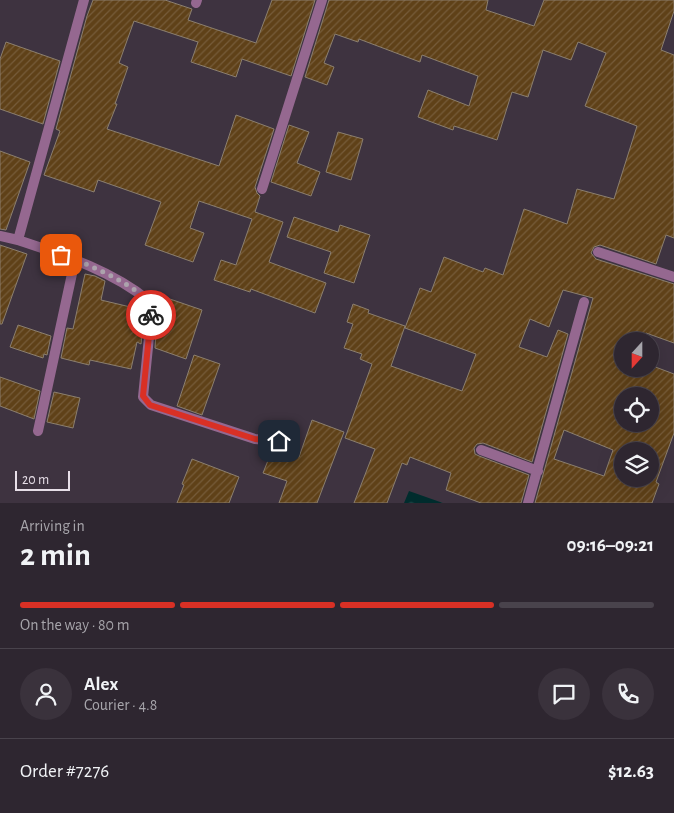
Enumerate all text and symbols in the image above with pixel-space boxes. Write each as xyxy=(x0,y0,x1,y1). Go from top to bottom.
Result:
pin xyxy=(40,234,82,276)
icon: bag xyxy=(47,241,75,269)
courier xyxy=(126,290,176,340)
icon: bike xyxy=(137,301,165,329)
north arrow xyxy=(614,332,659,378)
map controls xyxy=(614,332,659,487)
button: locate xyxy=(614,387,659,432)
pin xyxy=(258,420,300,462)
icon: home xyxy=(265,427,293,455)
button: layers xyxy=(614,442,659,487)
scale bar xyxy=(15,468,70,491)
text: 20 m xyxy=(22,473,49,487)
text: Arriving in xyxy=(20,518,85,534)
text: 09:16–09:21 xyxy=(567,536,654,555)
text: 2 min xyxy=(20,539,91,571)
text: On the way · 80 m xyxy=(20,617,129,633)
button: person xyxy=(20,668,72,720)
button: chat xyxy=(538,668,590,720)
button: phone xyxy=(602,668,654,720)
text: Alex xyxy=(84,675,118,694)
text: Courier · 4.8 xyxy=(84,697,157,713)
text: Order #7276 xyxy=(20,762,109,781)
text: $12.63 xyxy=(608,762,654,781)

